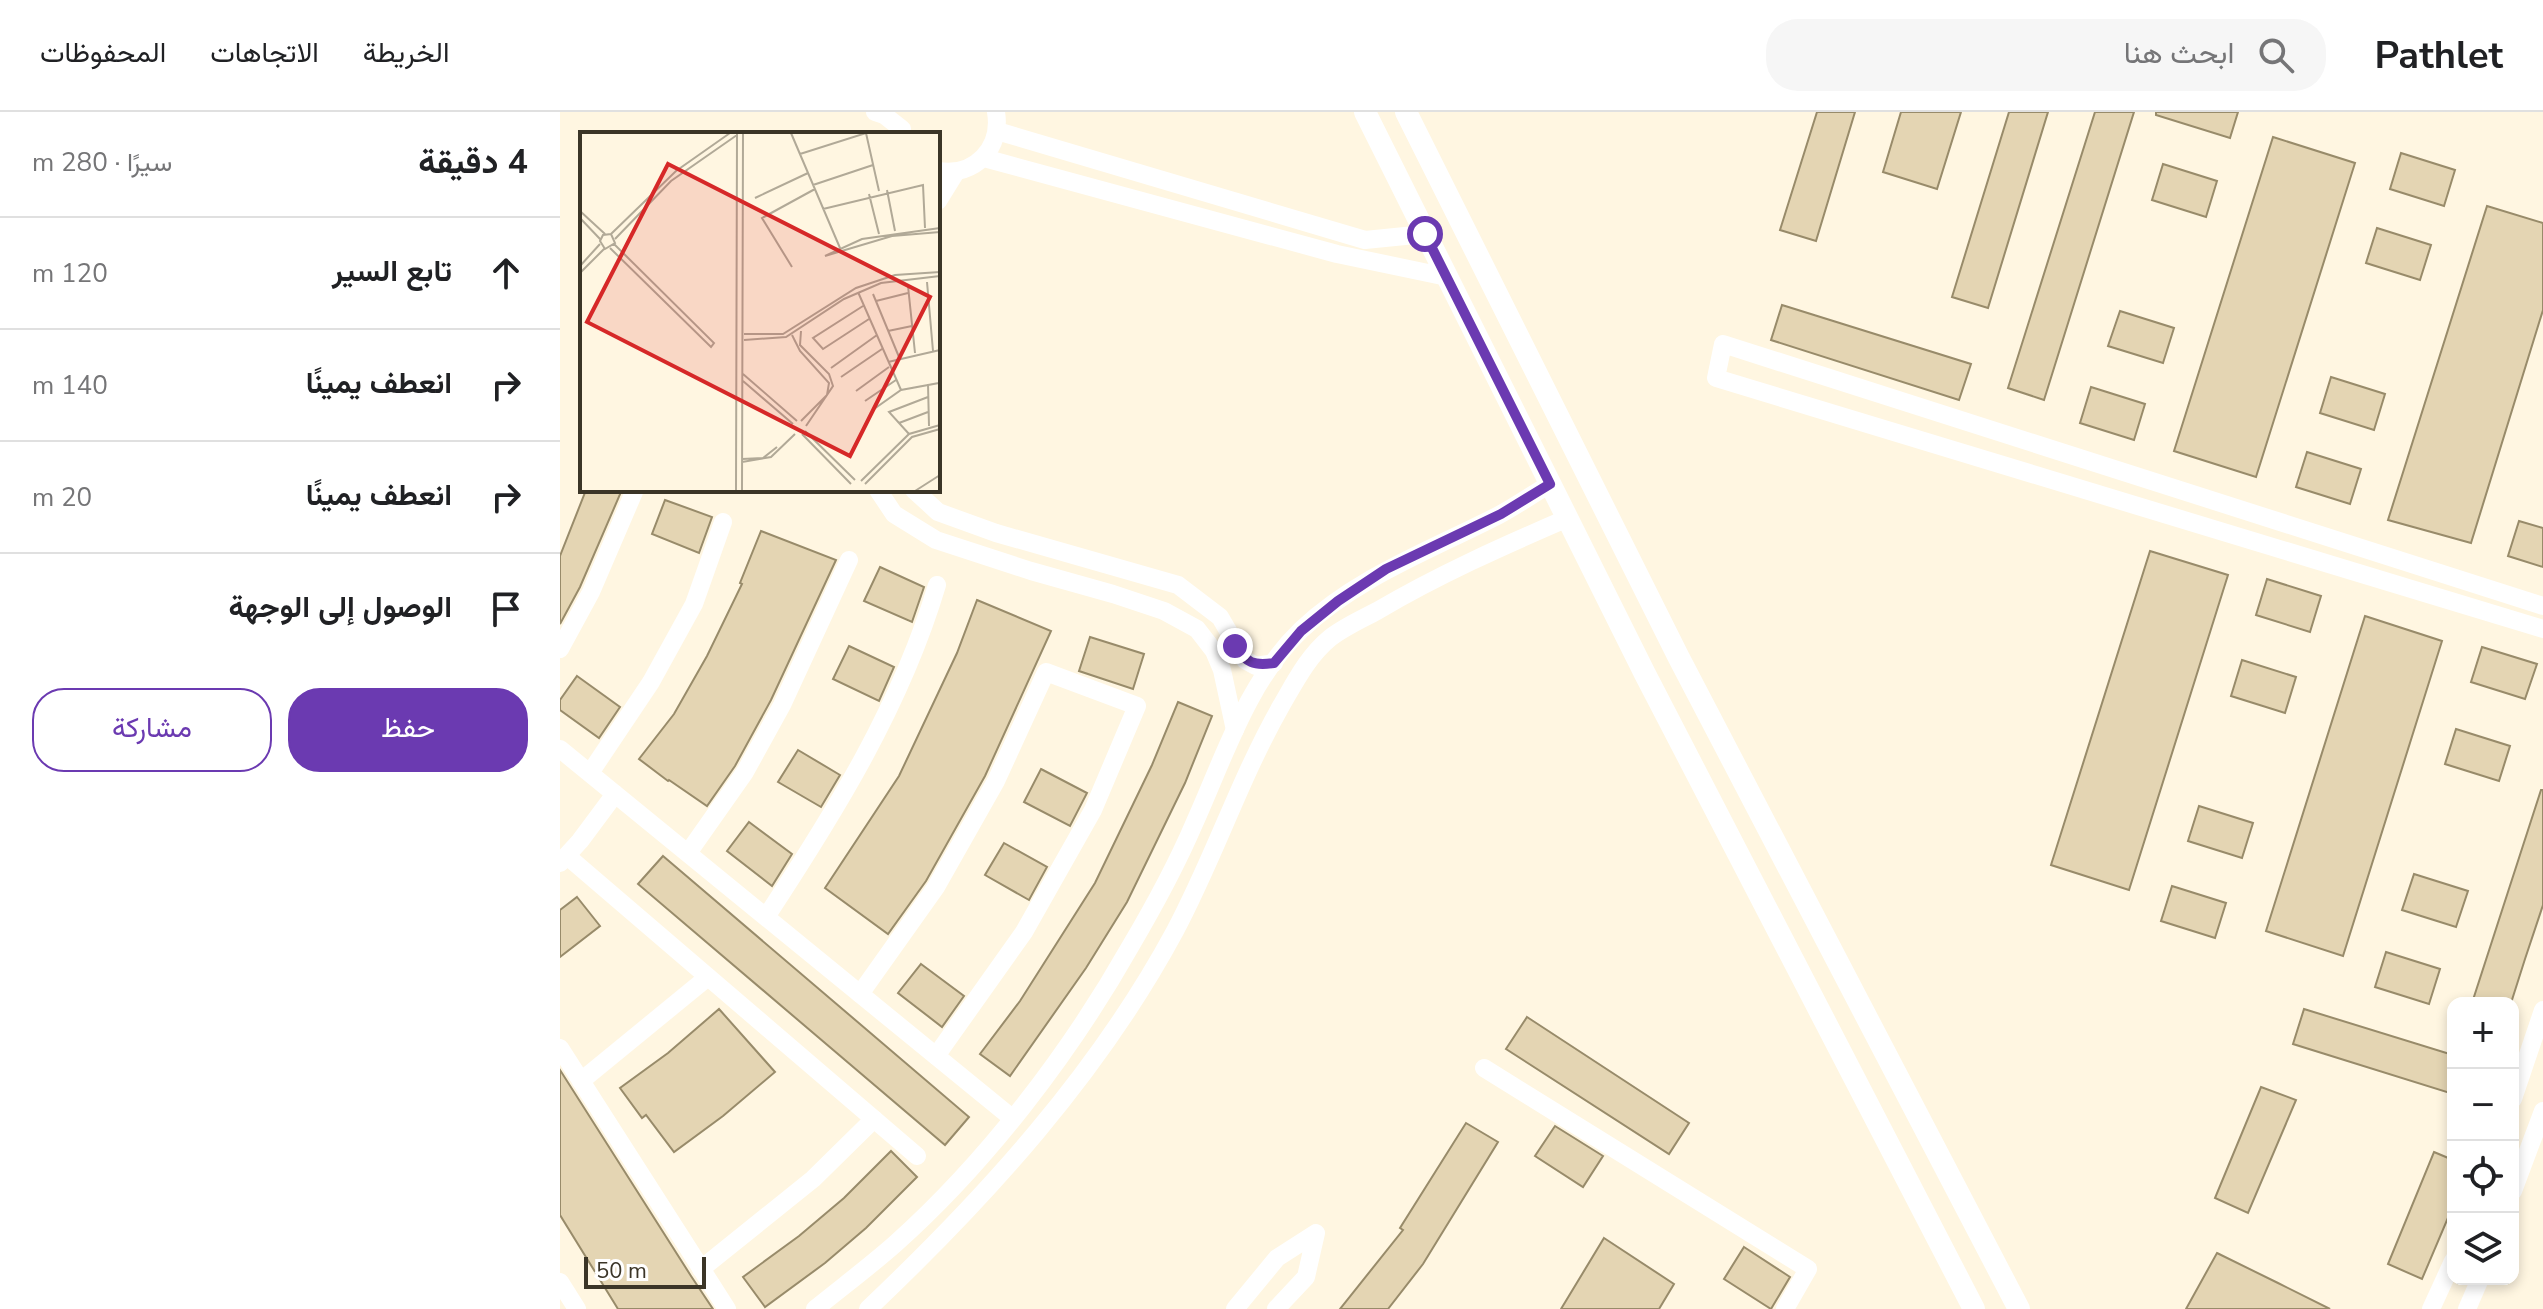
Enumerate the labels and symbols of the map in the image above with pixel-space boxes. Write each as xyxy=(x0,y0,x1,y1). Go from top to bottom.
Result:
inset map xyxy=(580,132,940,492)
route start xyxy=(1407,216,1443,252)
route end xyxy=(1217,628,1253,664)
scale bar xyxy=(584,1253,706,1289)

